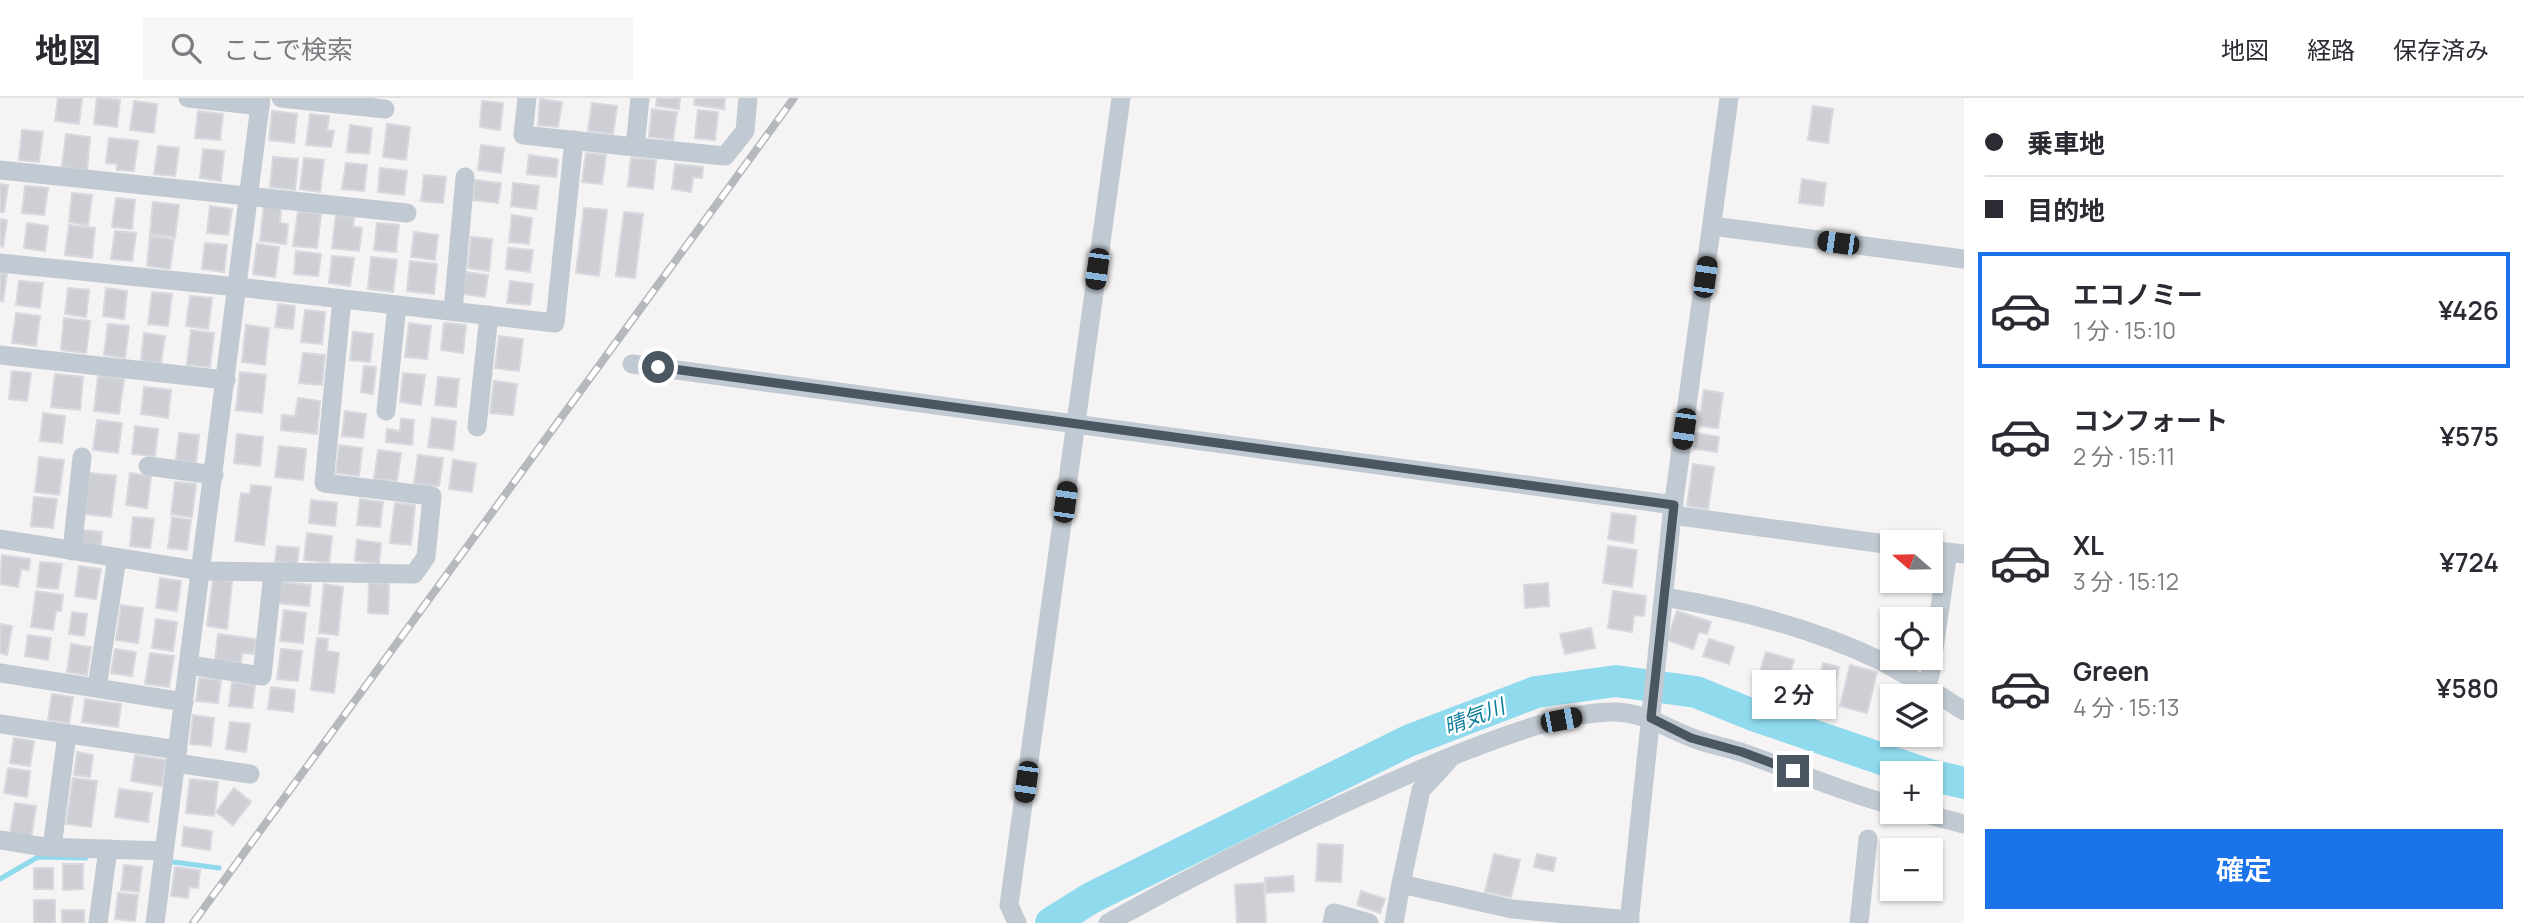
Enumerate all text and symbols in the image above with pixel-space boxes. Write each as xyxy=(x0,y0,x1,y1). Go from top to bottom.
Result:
search box xyxy=(143,17,633,80)
text: 地図 xyxy=(35,27,101,72)
icon: search xyxy=(167,29,205,67)
text: ここで検索 xyxy=(223,31,353,67)
text: 地図 xyxy=(2221,33,2269,66)
text: 経路 xyxy=(2307,33,2355,66)
text: 保存済み xyxy=(2393,33,2489,66)
text: 乗車地 xyxy=(2027,125,2105,161)
text: 目的地 xyxy=(2027,192,2105,228)
car xyxy=(1816,230,1861,256)
car xyxy=(1084,247,1111,291)
car xyxy=(1692,255,1719,299)
text: エコノミー xyxy=(2073,276,2203,312)
icon: car xyxy=(1989,279,2052,342)
text: ¥426 xyxy=(2438,292,2499,328)
text: 1 分 · 15:10 xyxy=(2073,314,2176,346)
route start xyxy=(642,351,674,383)
text: コンフォート xyxy=(2073,402,2228,438)
icon: car xyxy=(1989,405,2052,468)
car xyxy=(1671,407,1698,451)
text: ¥575 xyxy=(2440,418,2499,454)
text: 2 分 · 15:11 xyxy=(2073,440,2175,472)
car xyxy=(1052,480,1079,524)
text: XL xyxy=(2073,527,2104,563)
north arrow xyxy=(1880,530,1942,593)
map controls xyxy=(1880,530,1943,901)
icon: car xyxy=(1989,531,2052,594)
text: ¥724 xyxy=(2440,544,2499,580)
text: 3 分 · 15:12 xyxy=(2073,565,2179,597)
button: locate xyxy=(1880,607,1943,670)
text: Green xyxy=(2073,653,2149,689)
icon: car xyxy=(1989,657,2052,720)
callout: 2 分 xyxy=(1751,670,1835,718)
text: ¥580 xyxy=(2436,670,2499,706)
text: 2 分 xyxy=(1773,678,1815,710)
button: layers xyxy=(1880,684,1943,747)
water label: 晴気川 xyxy=(1440,691,1510,740)
text: 4 分 · 15:13 xyxy=(2073,691,2179,723)
car xyxy=(1539,706,1584,734)
route end xyxy=(1777,755,1809,787)
car xyxy=(1013,760,1040,804)
button: + xyxy=(1880,761,1943,824)
button: 確定 xyxy=(1985,829,2503,909)
button: − xyxy=(1880,838,1943,901)

